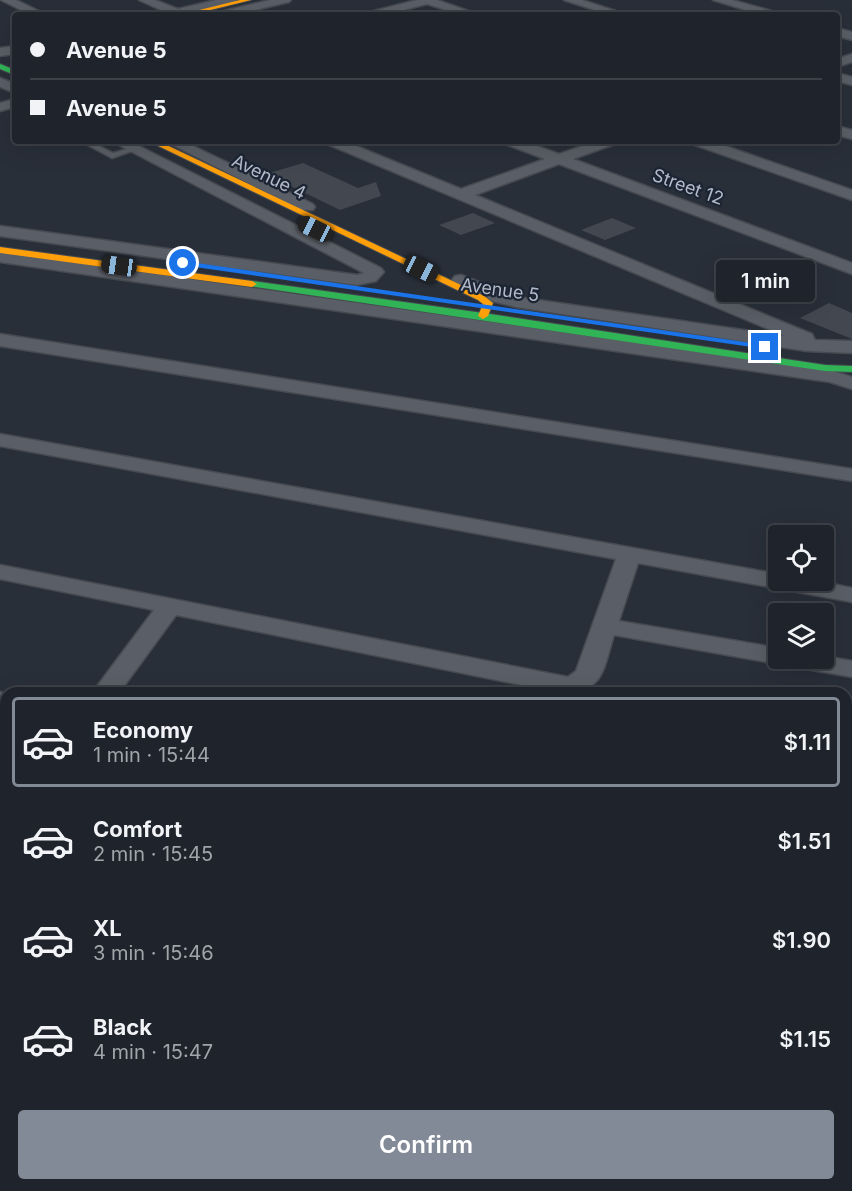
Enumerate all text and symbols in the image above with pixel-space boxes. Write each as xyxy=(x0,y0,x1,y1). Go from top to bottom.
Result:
text: Avenue 5 xyxy=(66,37,167,63)
text: Avenue 5 xyxy=(66,95,167,121)
street label: Avenue 4 xyxy=(229,150,310,204)
street label: Street 12 xyxy=(650,164,727,209)
car xyxy=(295,213,335,245)
route start xyxy=(169,249,196,276)
car xyxy=(401,253,441,285)
car xyxy=(100,255,138,277)
callout: 1 min xyxy=(716,260,814,302)
text: 1 min xyxy=(741,269,790,293)
street label: Avenue 5 xyxy=(459,274,541,305)
route end xyxy=(751,333,778,360)
map controls xyxy=(768,525,834,669)
button: locate xyxy=(768,525,834,591)
button: layers xyxy=(768,603,834,669)
icon: car xyxy=(21,715,75,769)
text: Economy xyxy=(93,717,193,743)
text: $1.11 xyxy=(784,729,831,755)
text: 1 min · 15:44 xyxy=(93,743,210,767)
icon: car xyxy=(21,814,75,868)
text: Comfort xyxy=(93,816,182,842)
text: $1.51 xyxy=(777,828,831,854)
text: 2 min · 15:45 xyxy=(93,842,213,866)
icon: car xyxy=(21,913,75,967)
text: XL xyxy=(93,915,122,941)
text: $1.90 xyxy=(772,927,831,953)
text: 3 min · 15:46 xyxy=(93,941,214,965)
icon: car xyxy=(21,1012,75,1066)
text: Black xyxy=(93,1014,152,1040)
text: $1.15 xyxy=(779,1026,831,1052)
text: 4 min · 15:47 xyxy=(93,1040,213,1064)
button: Confirm xyxy=(18,1110,834,1179)

